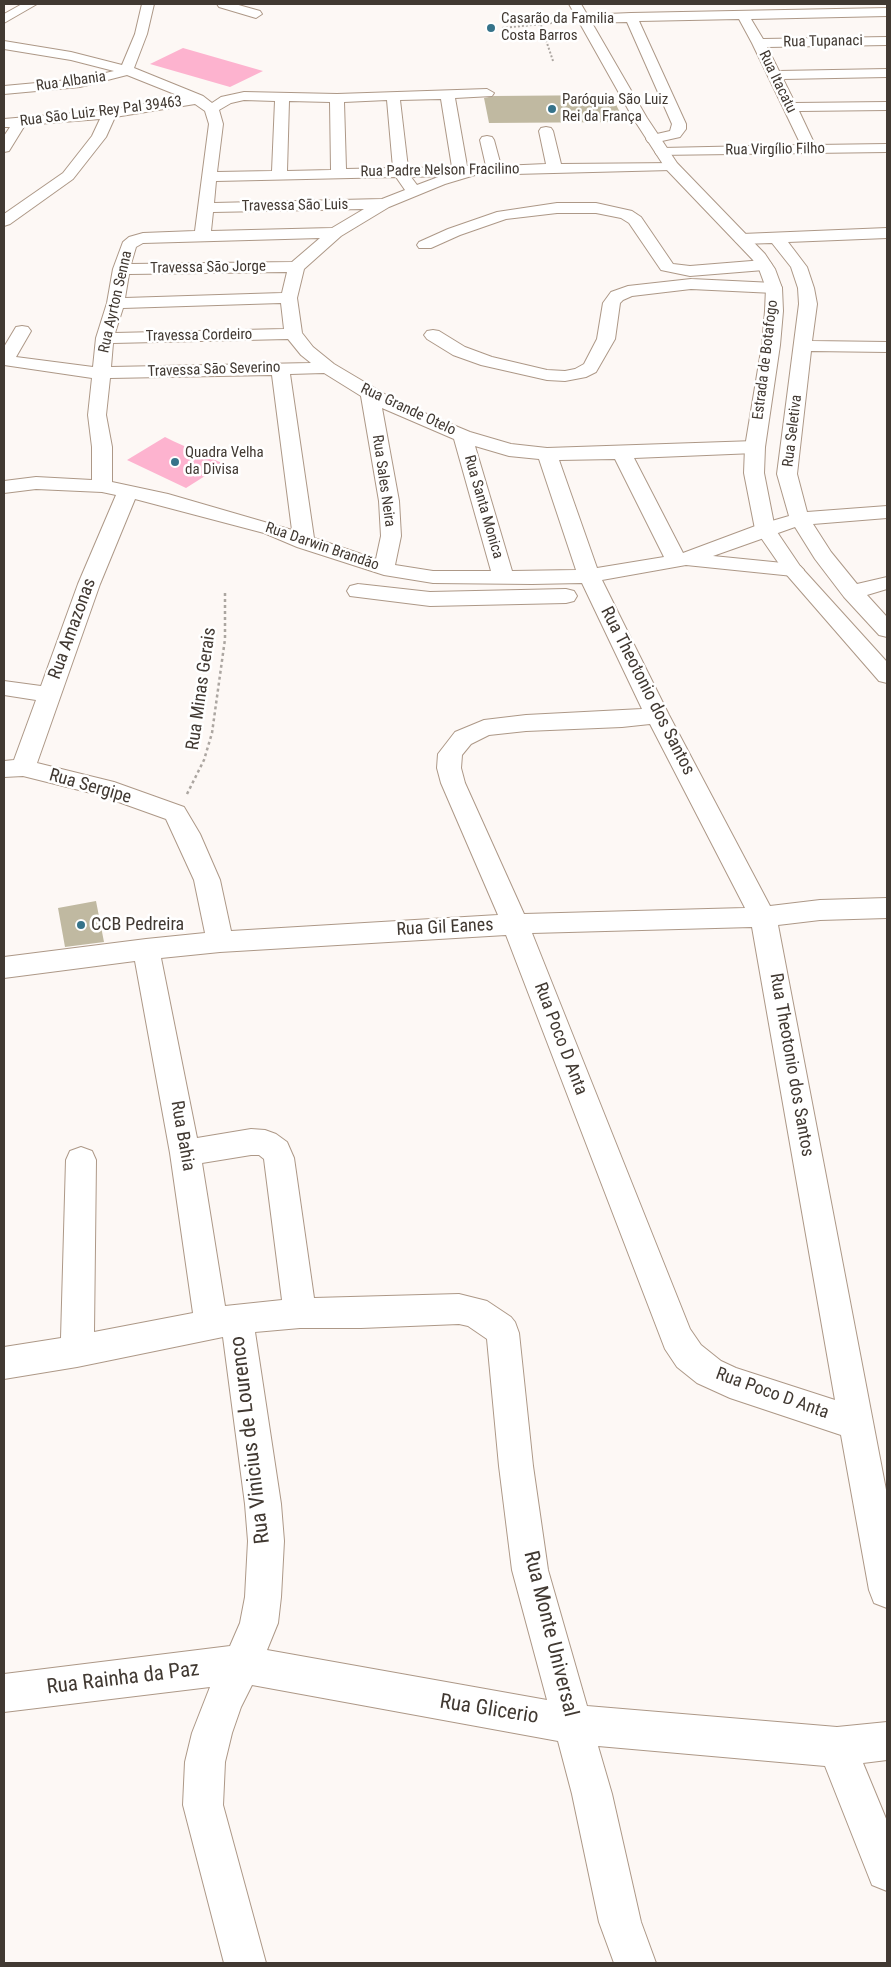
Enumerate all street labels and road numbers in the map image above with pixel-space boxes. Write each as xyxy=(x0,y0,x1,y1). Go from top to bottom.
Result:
street label: Rua Tupanaci xyxy=(783,32,863,52)
street label: Rua Itacatu xyxy=(754,48,800,116)
street label: Rua Albania xyxy=(35,68,107,96)
street label: Rua Sāo Luiz Rey Pal 39463 xyxy=(19,93,183,131)
street label: Rua Virgílio Filho xyxy=(725,140,825,160)
street label: Rua Padre Nelson Fracilino xyxy=(360,161,520,181)
street label: Travessa Sāo Luis xyxy=(242,196,348,216)
street label: Rua Ayrton Senna xyxy=(95,249,137,355)
street label: Travessa Sāo Jorge xyxy=(150,258,266,278)
street label: Estrada de Botafogo xyxy=(750,299,782,421)
street label: Travessa Cordeiro xyxy=(146,326,252,346)
street label: Travessa Sāo Severino xyxy=(147,359,281,381)
street label: Rua Grande Otelo xyxy=(358,380,458,440)
street label: Rua Seletiva xyxy=(780,394,806,468)
street label: Rua Sales Neira xyxy=(368,434,398,528)
street label: Rua Santa Monica xyxy=(460,453,506,561)
street label: Rua Darwin Brandão xyxy=(263,519,381,575)
street label: Rua Amazonas xyxy=(45,576,101,682)
street label: Rua Theotonio dos Santos xyxy=(595,603,699,779)
street label: Rua Minas Gerais xyxy=(183,626,221,752)
street label: Rua Sergipe xyxy=(46,765,134,809)
street label: Rua Gil Eanes xyxy=(396,915,494,941)
street label: Rua Theotonio dos Santos xyxy=(764,971,818,1159)
street label: Rua Poco D Anta xyxy=(529,980,591,1098)
street label: Rua Bahia xyxy=(165,1099,199,1173)
street label: Rua Vinicius de Lourenco xyxy=(226,1335,276,1545)
street label: Rua Poco D Anta xyxy=(712,1364,832,1424)
street label: Rua Monte Universal xyxy=(517,1548,583,1720)
street label: Rua Rainha da Paz xyxy=(45,1657,201,1701)
street label: Rua Glicerio xyxy=(438,1690,540,1730)

